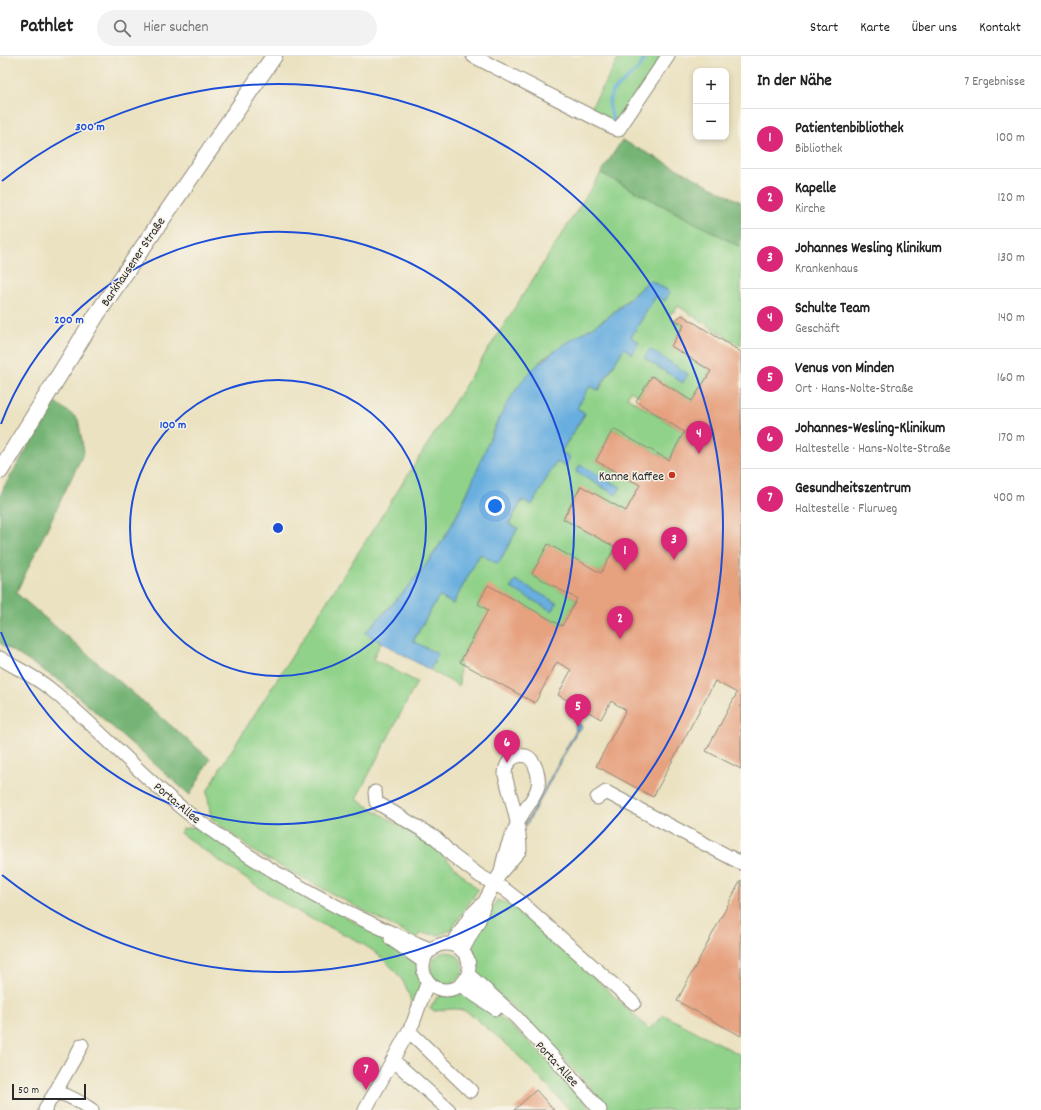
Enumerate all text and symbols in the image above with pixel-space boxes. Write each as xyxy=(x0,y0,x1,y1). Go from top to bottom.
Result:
search box xyxy=(97,10,377,46)
text: Pathlet xyxy=(20,14,73,41)
icon: search xyxy=(111,17,133,39)
text: Hier suchen xyxy=(143,17,208,39)
text: Start xyxy=(810,18,838,38)
text: Karte xyxy=(860,18,890,38)
text: Über uns xyxy=(912,18,957,38)
text: Kontakt xyxy=(979,18,1021,38)
map controls xyxy=(693,68,729,140)
button: + xyxy=(693,68,729,104)
text: In der Nähe xyxy=(757,70,832,94)
text: 7 Ergebnisse xyxy=(964,73,1025,92)
button: − xyxy=(693,104,729,140)
text: Patientenbibliothek xyxy=(795,118,904,140)
text: 300 m xyxy=(75,119,105,136)
text: 1 xyxy=(769,129,771,148)
text: 100 m xyxy=(996,129,1025,148)
text: Bibliothek xyxy=(795,140,842,159)
text: Kapelle xyxy=(795,178,836,200)
text: 2 xyxy=(767,189,773,208)
text: 120 m xyxy=(997,189,1025,208)
text: Kirche xyxy=(795,200,825,219)
street label: Barkhausener Straße xyxy=(97,214,171,311)
text: Johannes Wesling Klinikum xyxy=(795,238,942,260)
text: 3 xyxy=(767,249,773,268)
text: 130 m xyxy=(997,249,1025,268)
text: Krankenhaus xyxy=(795,260,858,279)
text: Schulte Team xyxy=(795,298,870,320)
text: 4 xyxy=(767,309,773,328)
text: 140 m xyxy=(998,309,1025,328)
text: 200 m xyxy=(54,312,84,329)
text: Geschäft xyxy=(795,320,840,339)
text: Venus von Minden xyxy=(795,358,894,380)
text: 5 xyxy=(767,369,773,388)
text: 160 m xyxy=(997,369,1025,388)
text: Ort · Hans-Nolte-Straße xyxy=(795,380,913,399)
text: 100 m xyxy=(160,417,186,434)
text: Johannes-Wesling-Klinikum xyxy=(795,418,945,440)
pin: 4 xyxy=(686,421,712,454)
text: 6 xyxy=(767,429,773,448)
text: 170 m xyxy=(998,429,1025,448)
text: Haltestelle · Hans-Nolte-Straße xyxy=(795,440,950,459)
place label: Kanne Kaffee xyxy=(599,468,664,487)
marker: Kanne Kaffee xyxy=(667,470,677,480)
text: Gesundheitszentrum xyxy=(795,478,911,500)
text: 7 xyxy=(768,489,772,508)
text: 400 m xyxy=(994,489,1025,508)
your location xyxy=(485,496,505,516)
text: Haltestelle · Flurweg xyxy=(795,500,897,519)
centre of rings xyxy=(271,521,285,535)
pin: 3 xyxy=(661,527,687,560)
pin: 1 xyxy=(612,538,638,571)
pin: 2 xyxy=(607,606,633,639)
pin: 5 xyxy=(565,694,591,727)
pin: 6 xyxy=(494,730,520,763)
street label: Porta-Allee xyxy=(149,778,204,830)
street label: Porta-Allee xyxy=(530,1038,583,1092)
pin: 7 xyxy=(353,1057,379,1090)
scale bar xyxy=(12,1082,86,1101)
text: 50 m xyxy=(18,1083,39,1099)

